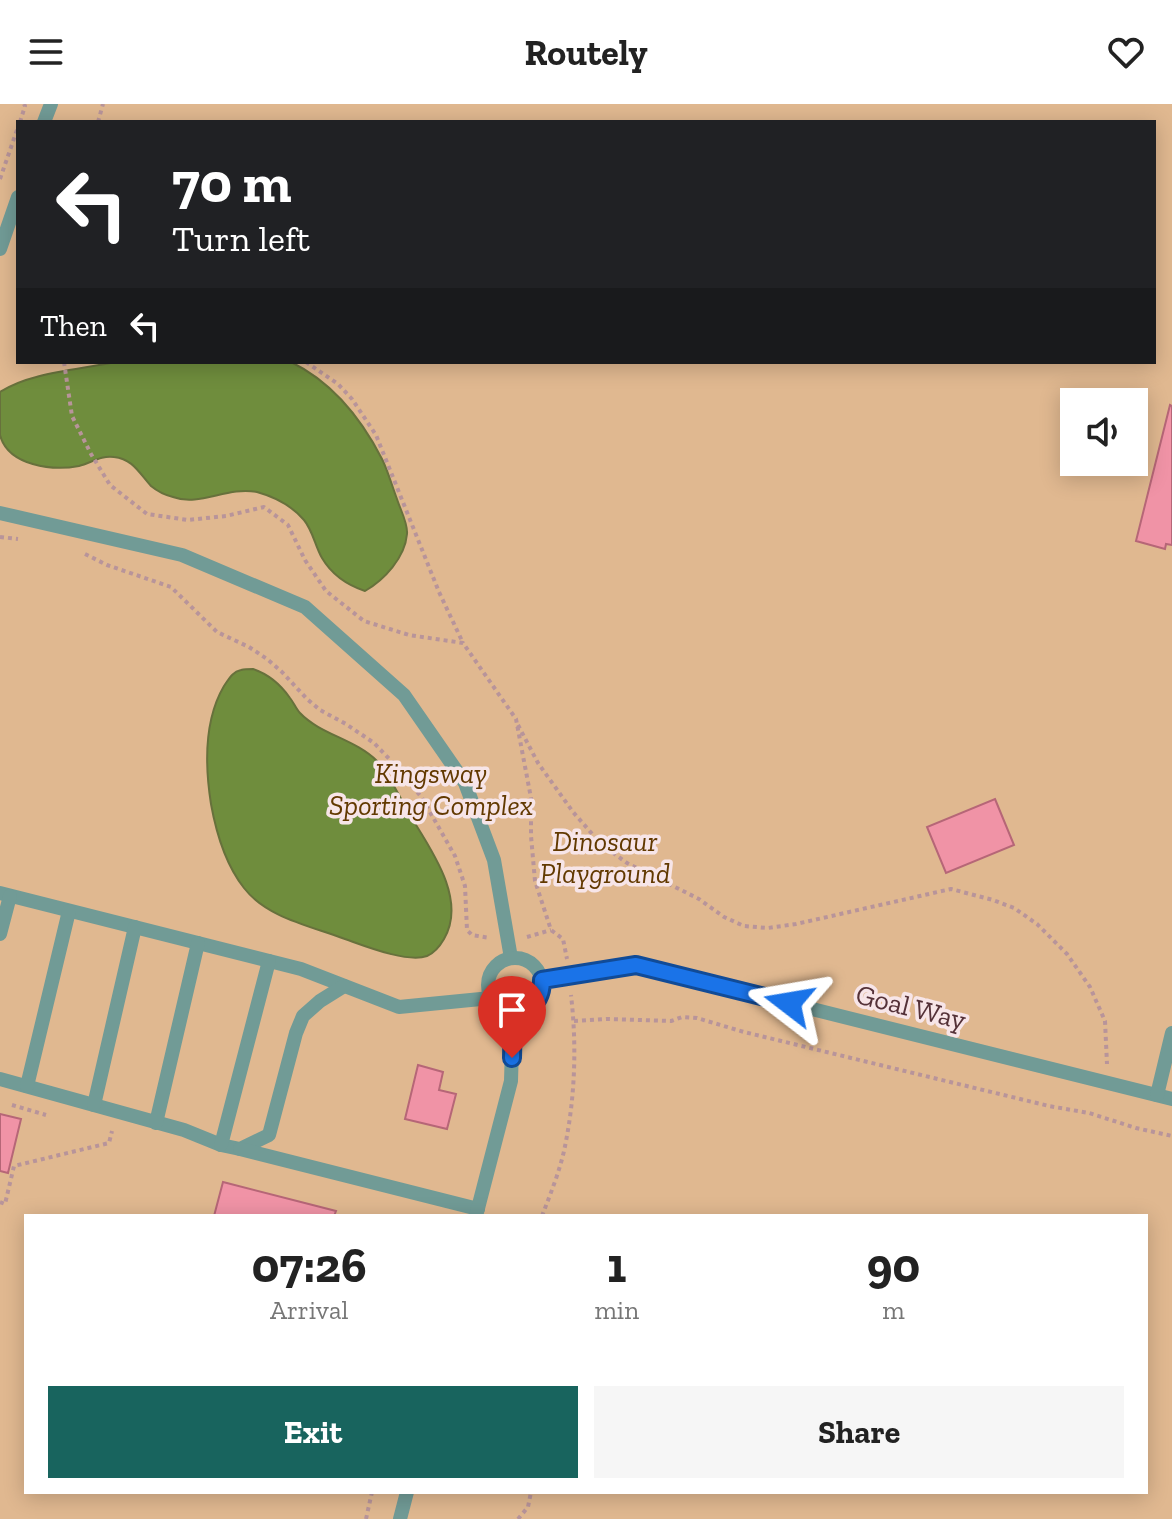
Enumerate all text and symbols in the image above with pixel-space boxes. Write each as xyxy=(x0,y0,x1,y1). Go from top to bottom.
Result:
icon: menu xyxy=(24,30,68,74)
icon: heart xyxy=(1104,30,1148,74)
text: Routely xyxy=(524,31,648,74)
text: 70 m xyxy=(172,149,292,216)
icon: left xyxy=(40,152,144,256)
text: Turn left xyxy=(172,217,310,260)
icon: left xyxy=(123,304,167,348)
text: Then xyxy=(40,308,107,344)
map controls xyxy=(1060,388,1148,476)
button: sound xyxy=(1060,388,1148,476)
park label: Kingsway Sporting Complex xyxy=(329,757,533,822)
park label: Dinosaur Playground xyxy=(540,825,670,890)
position arrow xyxy=(747,961,831,1045)
pin xyxy=(478,976,546,1058)
street label: Goal Way xyxy=(853,977,970,1037)
icon: arrive xyxy=(490,988,534,1032)
text: 07:26 xyxy=(252,1237,367,1294)
text: 1 xyxy=(607,1237,626,1294)
text: 90 xyxy=(867,1237,920,1294)
text: Arrival xyxy=(270,1294,348,1326)
text: min xyxy=(594,1294,639,1326)
text: m xyxy=(882,1294,905,1326)
button: Exit xyxy=(48,1386,578,1478)
button: Share xyxy=(594,1386,1124,1478)

